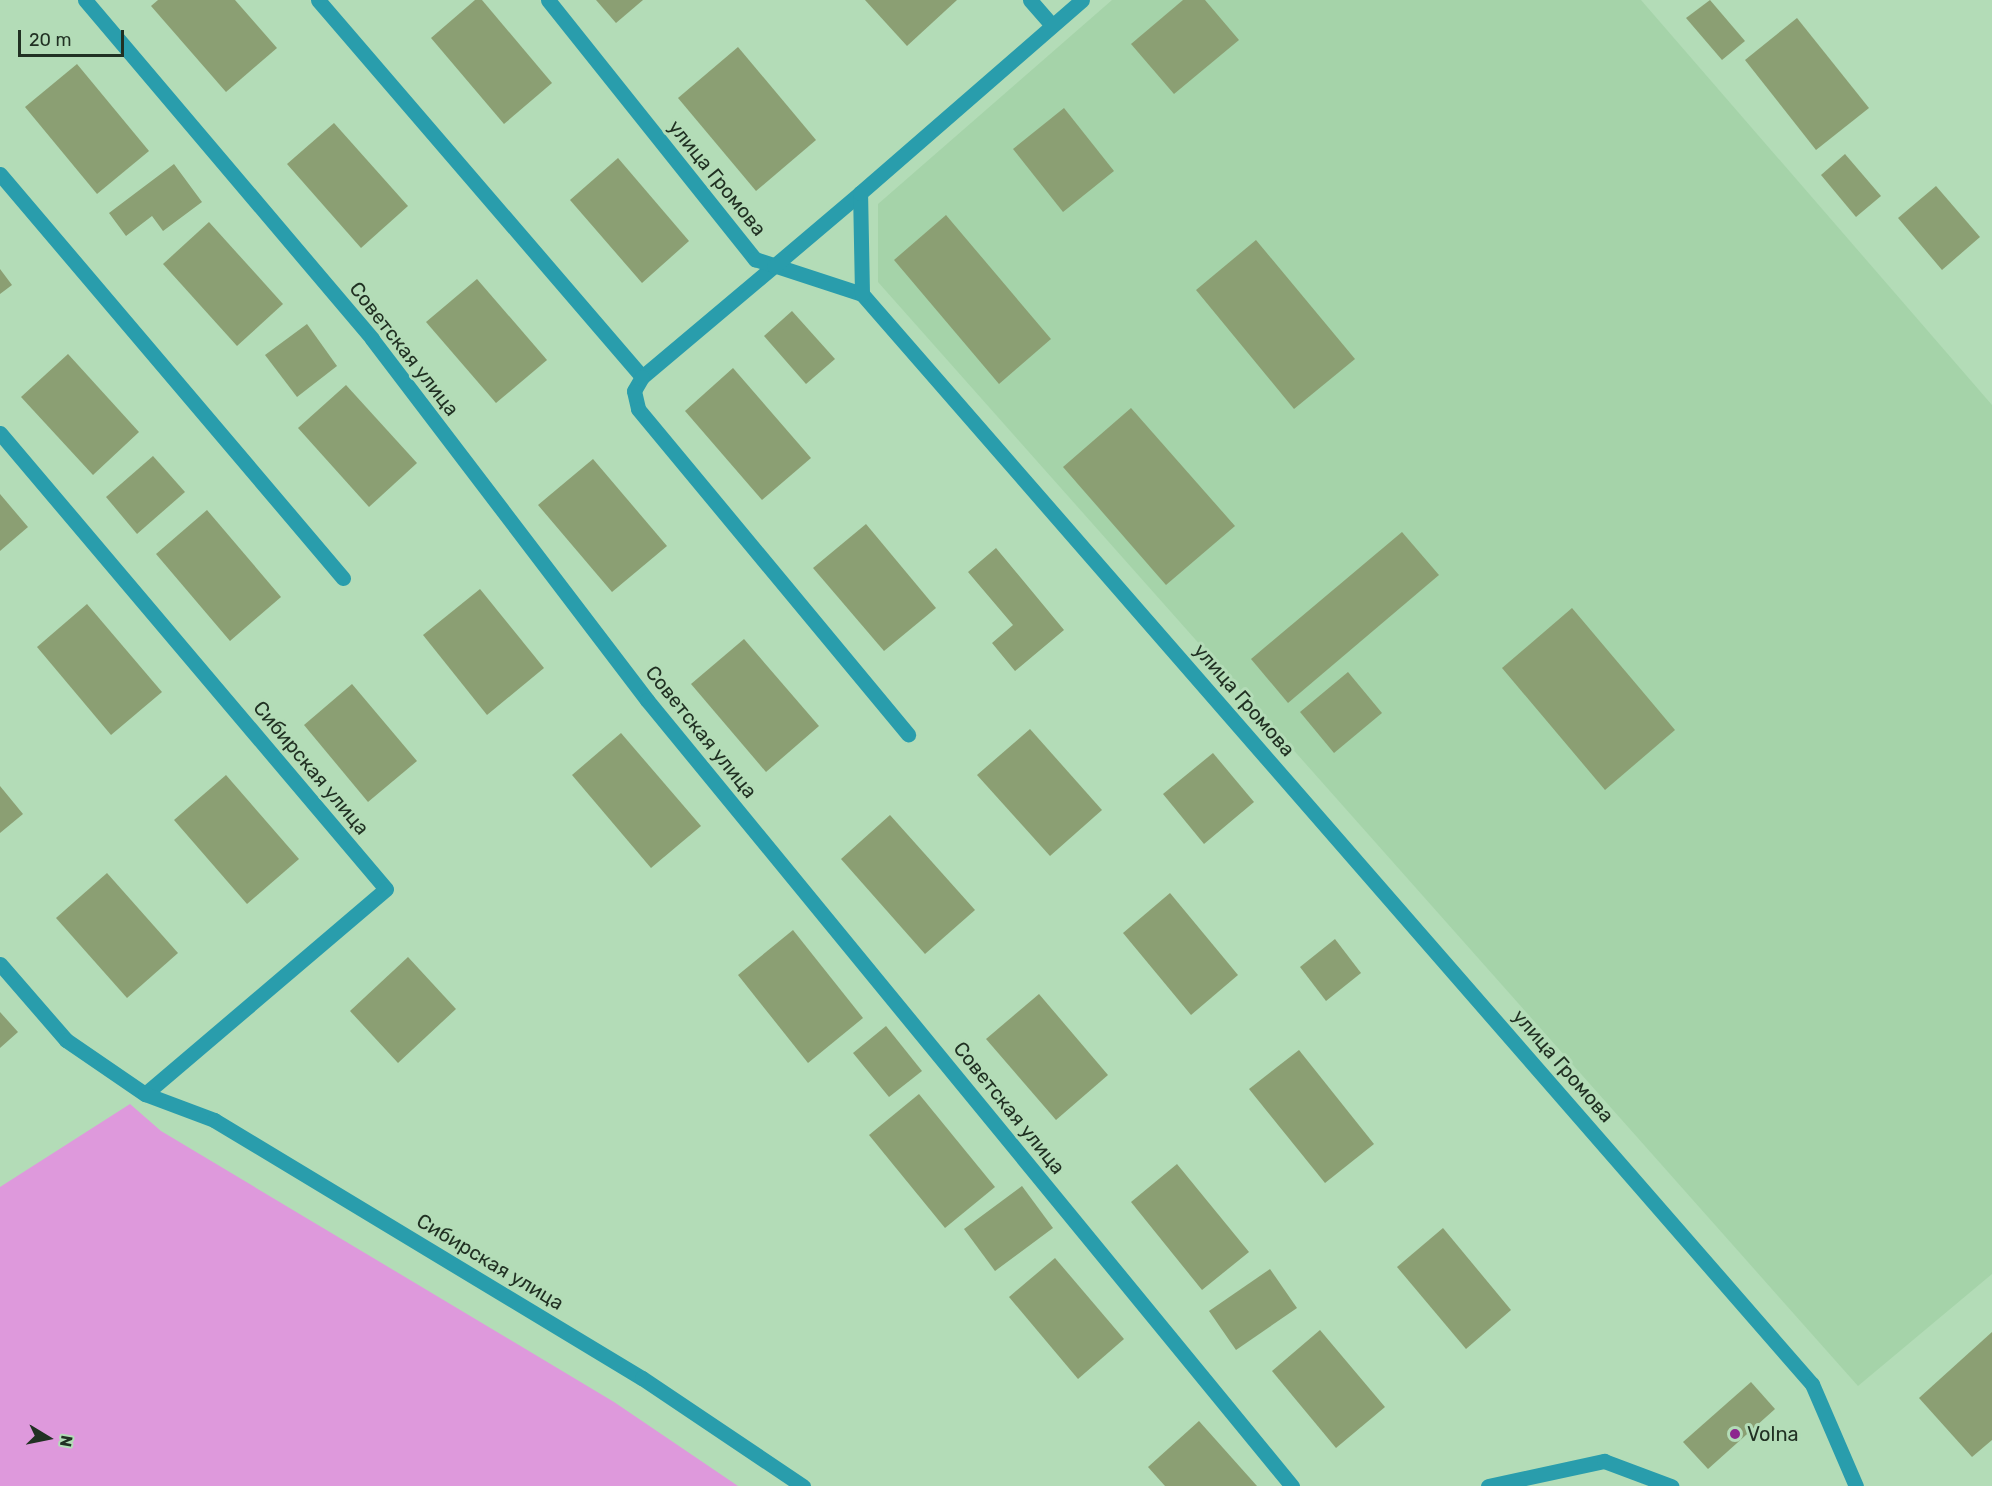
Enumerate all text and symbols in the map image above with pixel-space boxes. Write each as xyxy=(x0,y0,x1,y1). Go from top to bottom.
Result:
scale bar xyxy=(21,18,128,56)
text: 20 m xyxy=(29,29,71,51)
street label: улица Громова xyxy=(663,115,771,241)
street label: Советская улица xyxy=(344,277,464,421)
street label: улица Громова xyxy=(1188,639,1300,761)
street label: Советская улица xyxy=(640,661,762,803)
street label: Сибирская улица xyxy=(248,696,374,840)
street label: улица Громова xyxy=(1507,1005,1619,1127)
street label: Советская улица xyxy=(948,1037,1070,1179)
street label: Сибирская улица xyxy=(412,1209,568,1315)
north arrow xyxy=(18,1408,78,1468)
place label: Volna xyxy=(1747,1422,1799,1446)
marker: Volna xyxy=(1728,1427,1742,1441)
text: N xyxy=(56,1434,77,1449)

